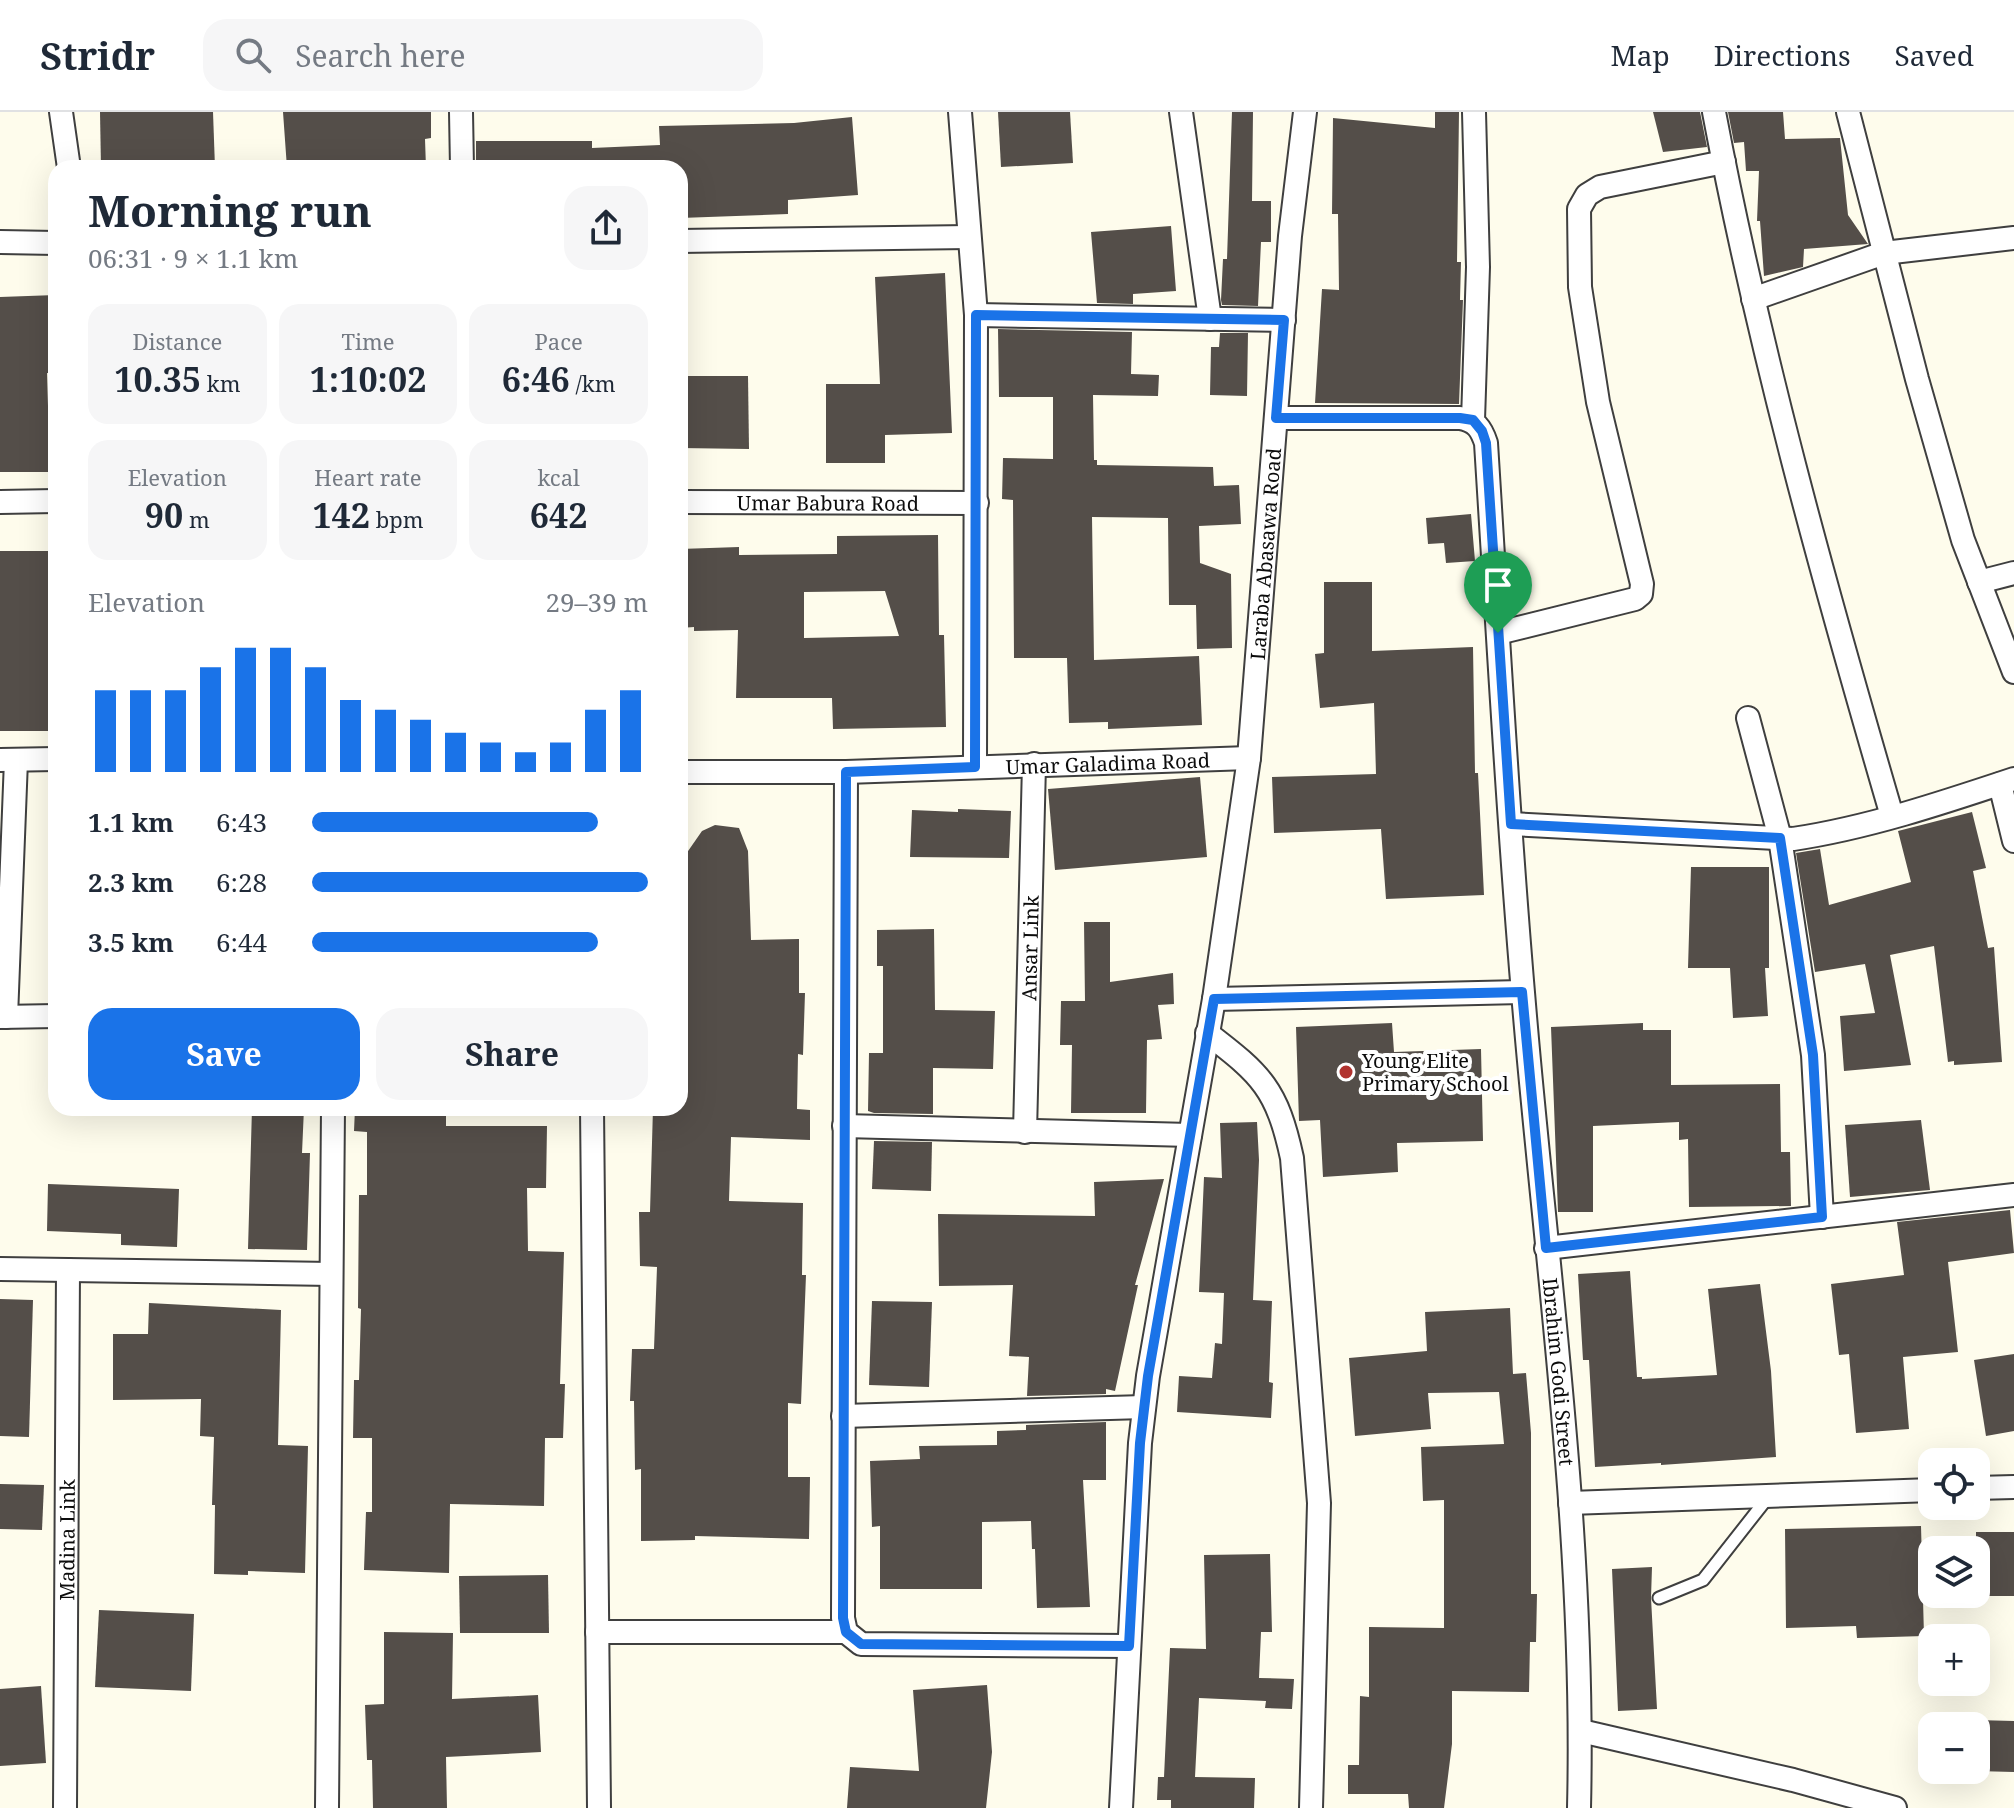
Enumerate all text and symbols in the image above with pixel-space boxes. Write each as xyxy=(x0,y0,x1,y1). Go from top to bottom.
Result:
search box xyxy=(203,19,763,91)
text: Stridr xyxy=(40,29,155,81)
icon: search xyxy=(231,33,275,77)
text: Search here xyxy=(295,35,465,76)
text: Map xyxy=(1610,36,1670,74)
text: Directions xyxy=(1714,36,1851,74)
text: Saved xyxy=(1895,36,1974,74)
text: Morning run xyxy=(88,180,372,240)
button: share xyxy=(564,186,648,270)
text: 06:31 · 9 × 1.1 km xyxy=(88,240,298,276)
text: Distance xyxy=(132,326,222,356)
text: Time xyxy=(341,326,395,356)
text: Pace xyxy=(535,326,583,356)
text: 10.35 xyxy=(114,356,201,402)
text: 1:10:02 xyxy=(310,356,426,402)
text: 6:46 xyxy=(502,356,570,402)
text: km xyxy=(201,368,240,398)
text: /km xyxy=(570,368,616,398)
street label: Laraba Abasawa Road xyxy=(1243,447,1287,661)
text: Elevation xyxy=(128,462,227,492)
text: Heart rate xyxy=(314,462,422,492)
text: kcal xyxy=(537,462,580,492)
street label: Umar Babura Road xyxy=(737,489,919,516)
text: 90 xyxy=(145,492,183,538)
text: 142 xyxy=(312,492,370,538)
text: 642 xyxy=(530,492,587,538)
text: m xyxy=(183,504,210,534)
text: bpm xyxy=(370,504,424,534)
pin xyxy=(1464,551,1532,633)
icon: arrive xyxy=(1476,563,1520,607)
text: Elevation xyxy=(88,584,205,620)
text: 29–39 m xyxy=(546,584,648,620)
street label: Umar Galadima Road xyxy=(1005,746,1210,780)
text: 1.1 km xyxy=(88,804,174,840)
text: 6:43 xyxy=(216,804,267,840)
text: 2.3 km xyxy=(88,864,174,900)
text: 6:28 xyxy=(216,864,267,900)
street label: Ansar Link xyxy=(1015,895,1044,1001)
text: 3.5 km xyxy=(88,924,174,960)
text: 6:44 xyxy=(216,924,267,960)
button: Save xyxy=(88,1008,360,1100)
button: Share xyxy=(376,1008,648,1100)
place label: Young Elite Primary School xyxy=(1361,1047,1509,1097)
marker: Young Elite Primary School xyxy=(1337,1063,1355,1081)
street label: Ibrahim Godi Street xyxy=(1537,1276,1581,1467)
map controls xyxy=(1918,1448,1990,1784)
button: locate xyxy=(1918,1448,1990,1520)
street label: Madina Link xyxy=(53,1479,80,1601)
button: layers xyxy=(1918,1536,1990,1608)
button: + xyxy=(1918,1624,1990,1696)
button: − xyxy=(1918,1712,1990,1784)

